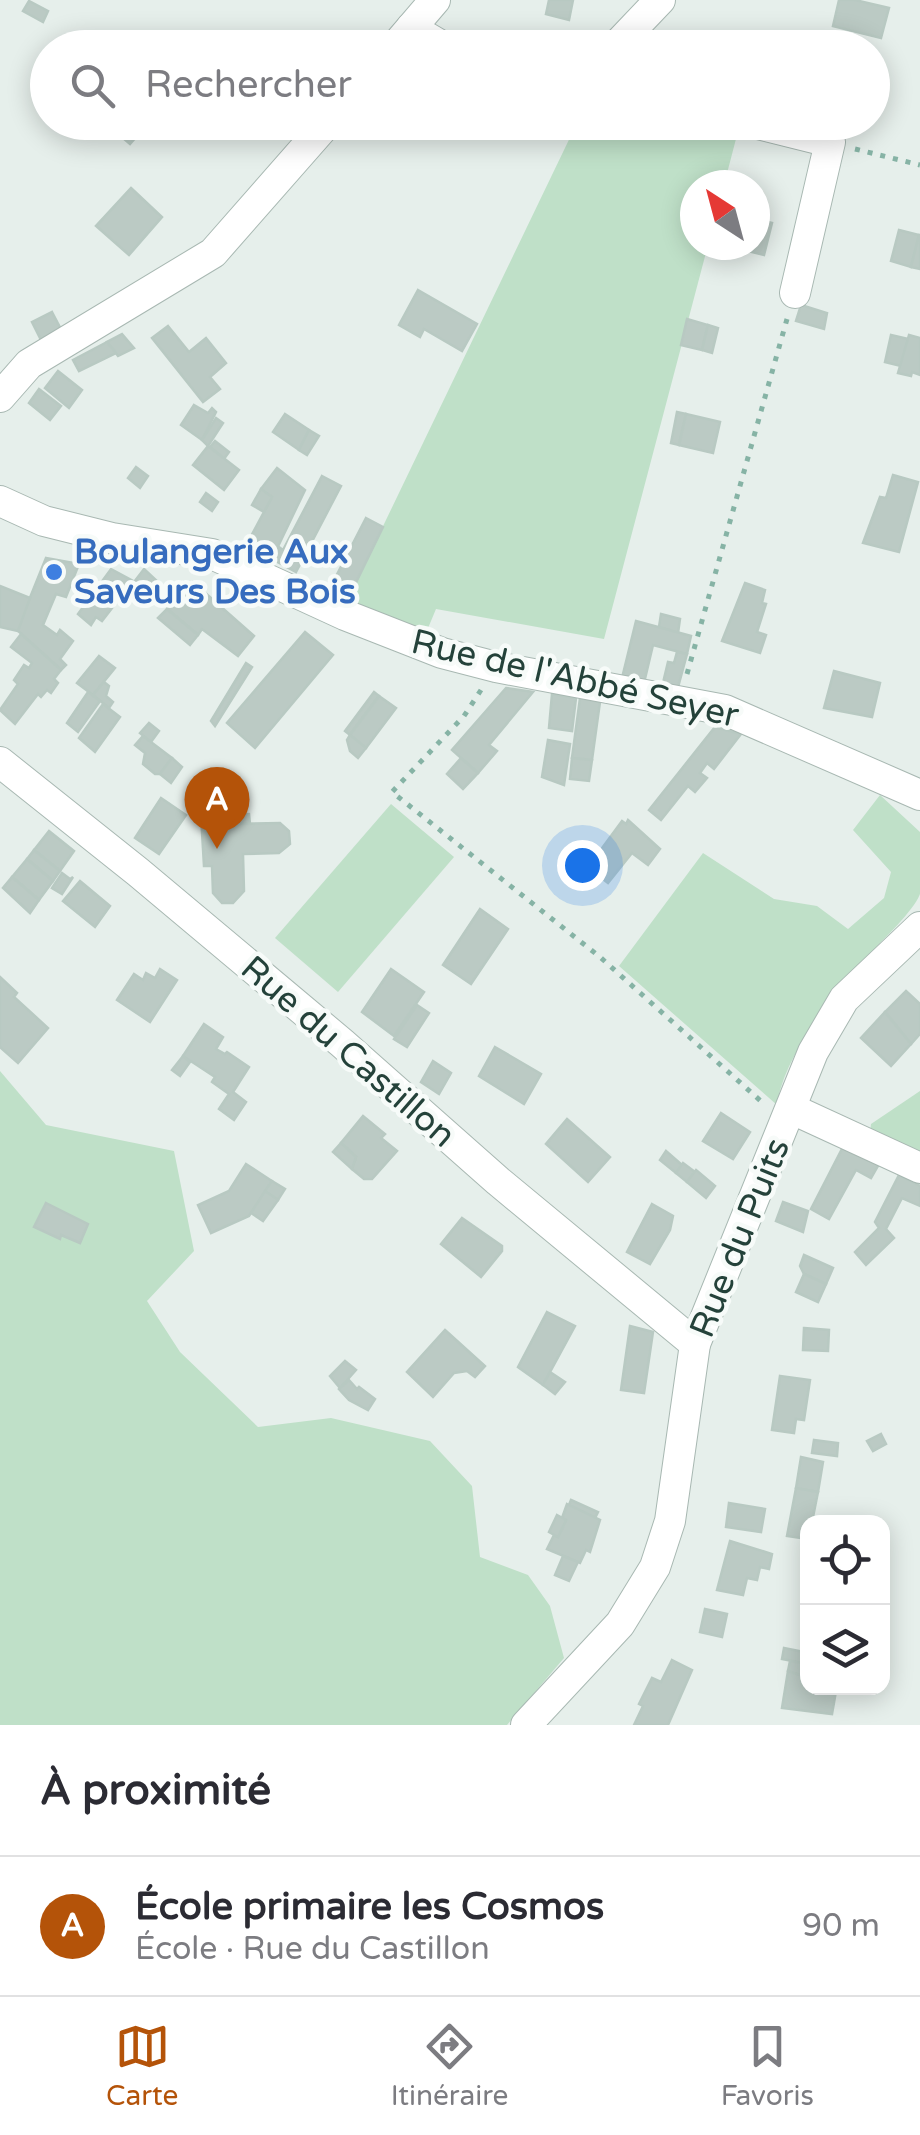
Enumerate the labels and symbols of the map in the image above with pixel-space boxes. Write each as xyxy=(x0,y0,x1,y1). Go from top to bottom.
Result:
north arrow xyxy=(680,170,770,260)
place label: Boulangerie Aux Saveurs Des Bois xyxy=(74,531,356,613)
marker: Boulangerie Aux Saveurs Des Bois xyxy=(43,561,65,583)
street label: Rue de l'Abbé Seyer xyxy=(407,621,743,737)
pin: A xyxy=(184,766,250,849)
your location xyxy=(557,840,608,891)
street label: Rue du Castillon xyxy=(232,947,464,1157)
street label: Rue du Puits xyxy=(681,1132,799,1344)

